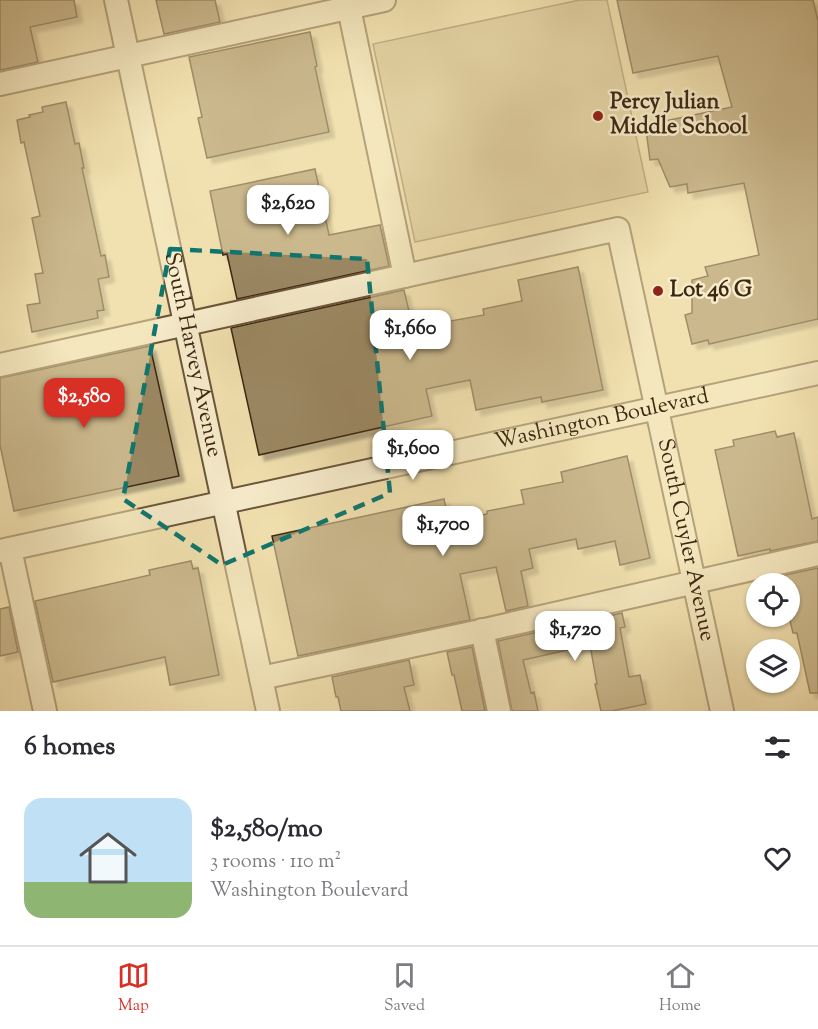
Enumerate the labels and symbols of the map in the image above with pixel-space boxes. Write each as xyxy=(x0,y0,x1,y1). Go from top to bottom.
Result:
place label: Percy Julian Middle School xyxy=(610,87,748,144)
marker: Percy Julian Middle School xyxy=(591,109,605,123)
pin: $2,620 xyxy=(239,185,337,236)
street label: South Harvey Avenue xyxy=(154,250,229,460)
place label: Lot 46 G xyxy=(670,275,752,307)
marker: Lot 46 G xyxy=(651,284,665,298)
pin: $1,660 xyxy=(361,310,459,361)
pin: $2,580 xyxy=(35,378,133,429)
street label: Washington Boulevard xyxy=(492,381,712,459)
pin: $1,600 xyxy=(364,430,462,481)
street label: South Cuyler Avenue xyxy=(648,436,723,644)
pin: $1,700 xyxy=(394,506,492,557)
pin: $1,720 xyxy=(526,611,624,662)

